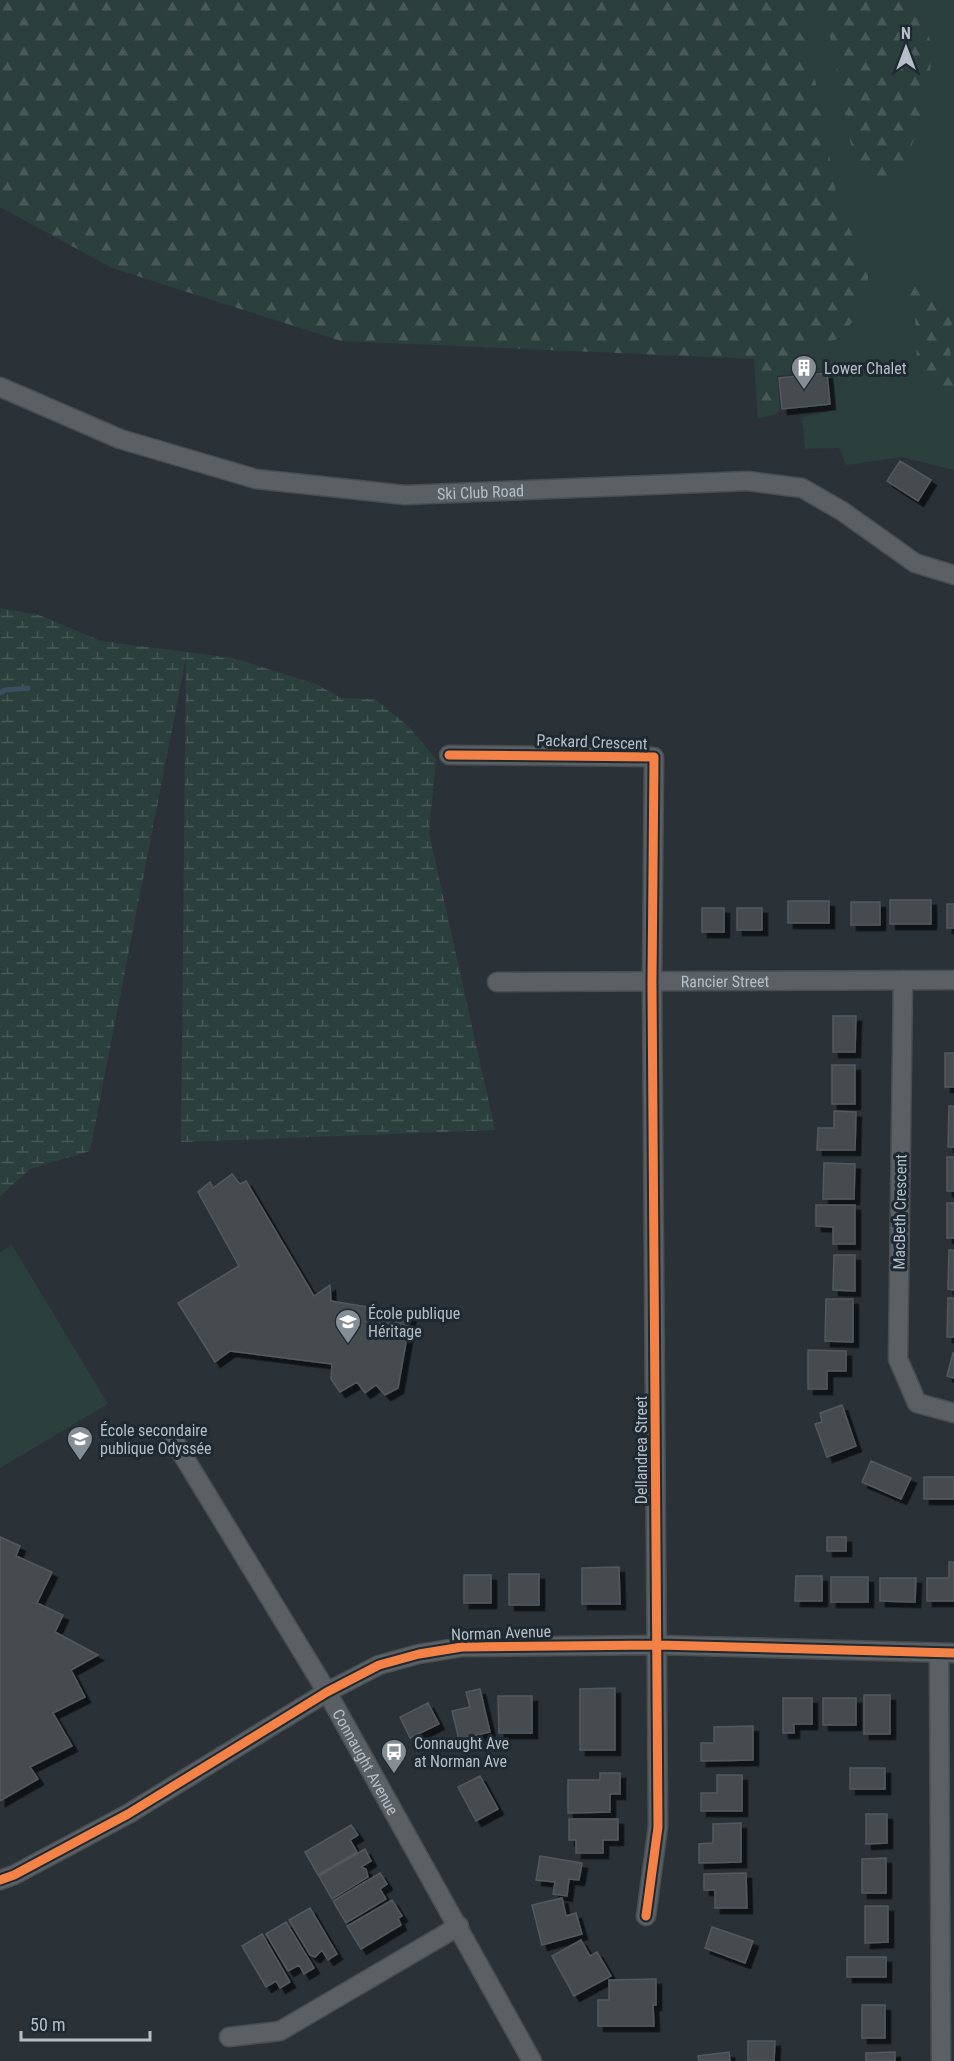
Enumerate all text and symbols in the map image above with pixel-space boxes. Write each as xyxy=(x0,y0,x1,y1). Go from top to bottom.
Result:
north arrow xyxy=(876,18,936,78)
text: N xyxy=(901,24,911,43)
building icon: Lower Chalet xyxy=(789,353,819,391)
place label: Lower Chalet xyxy=(824,359,907,378)
street label: Ski Club Road xyxy=(437,481,524,503)
street label: Packard Crescent xyxy=(536,731,648,753)
street label: Rancier Street xyxy=(681,971,770,991)
street label: MacBeth Crescent xyxy=(889,1154,911,1270)
place label: École publique Héritage xyxy=(368,1304,460,1341)
school or university icon: École publique Héritage xyxy=(333,1307,363,1345)
street label: Dellandrea Street xyxy=(632,1396,651,1504)
place label: École secondaire publique Odyssée xyxy=(100,1421,212,1458)
school or university icon: École secondaire publique Odyssée xyxy=(65,1424,95,1462)
street label: Norman Avenue xyxy=(451,1622,551,1644)
street label: Connaught Avenue xyxy=(329,1706,403,1818)
place label: Connaught Ave at Norman Ave xyxy=(414,1734,509,1771)
bus stop icon: Connaught Ave at Norman Ave xyxy=(379,1737,409,1775)
scale bar xyxy=(21,2004,150,2042)
text: 50 m xyxy=(30,2014,65,2035)

